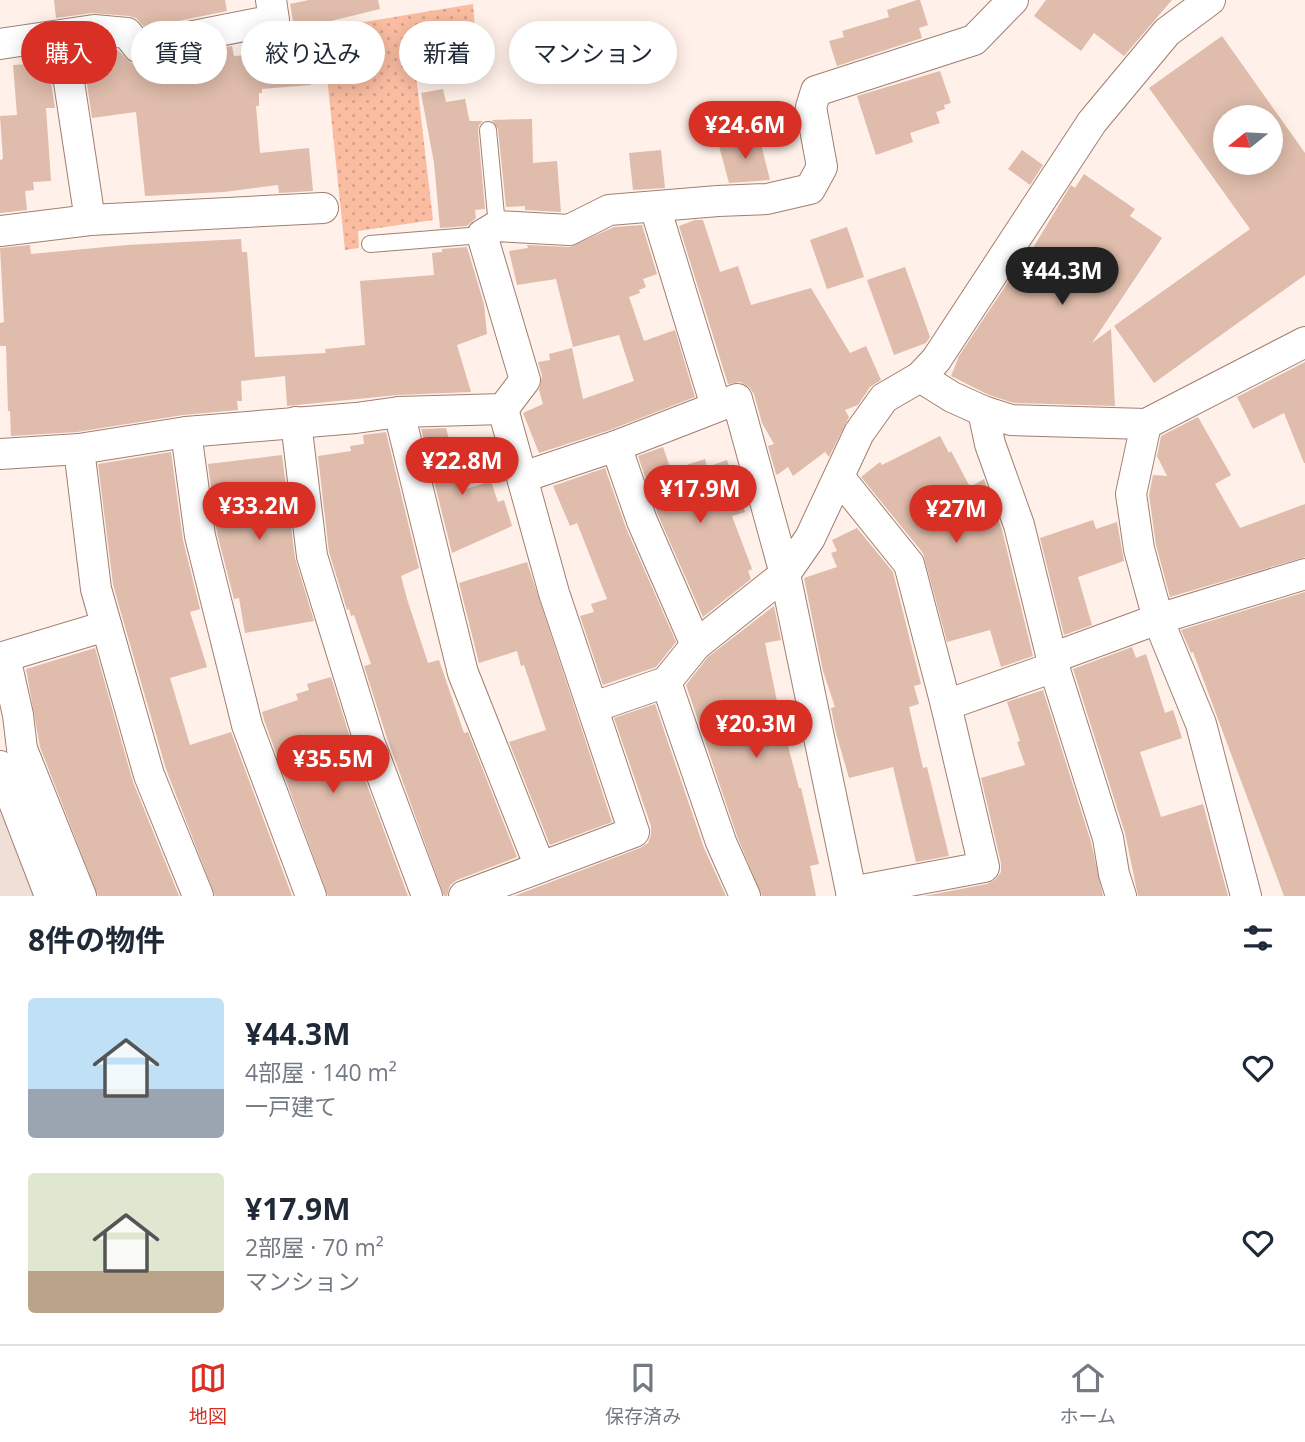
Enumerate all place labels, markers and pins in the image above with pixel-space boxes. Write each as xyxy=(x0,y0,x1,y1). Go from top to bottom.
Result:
pin: ¥24.6M xyxy=(688,102,802,161)
pin: ¥44.3M xyxy=(1005,247,1119,307)
pin: ¥22.8M xyxy=(405,438,519,497)
pin: ¥17.9M xyxy=(643,466,757,525)
pin: ¥33.2M xyxy=(202,482,316,542)
pin: ¥27M xyxy=(915,486,997,545)
pin: ¥20.3M xyxy=(699,700,813,760)
pin: ¥35.5M xyxy=(276,736,390,795)

